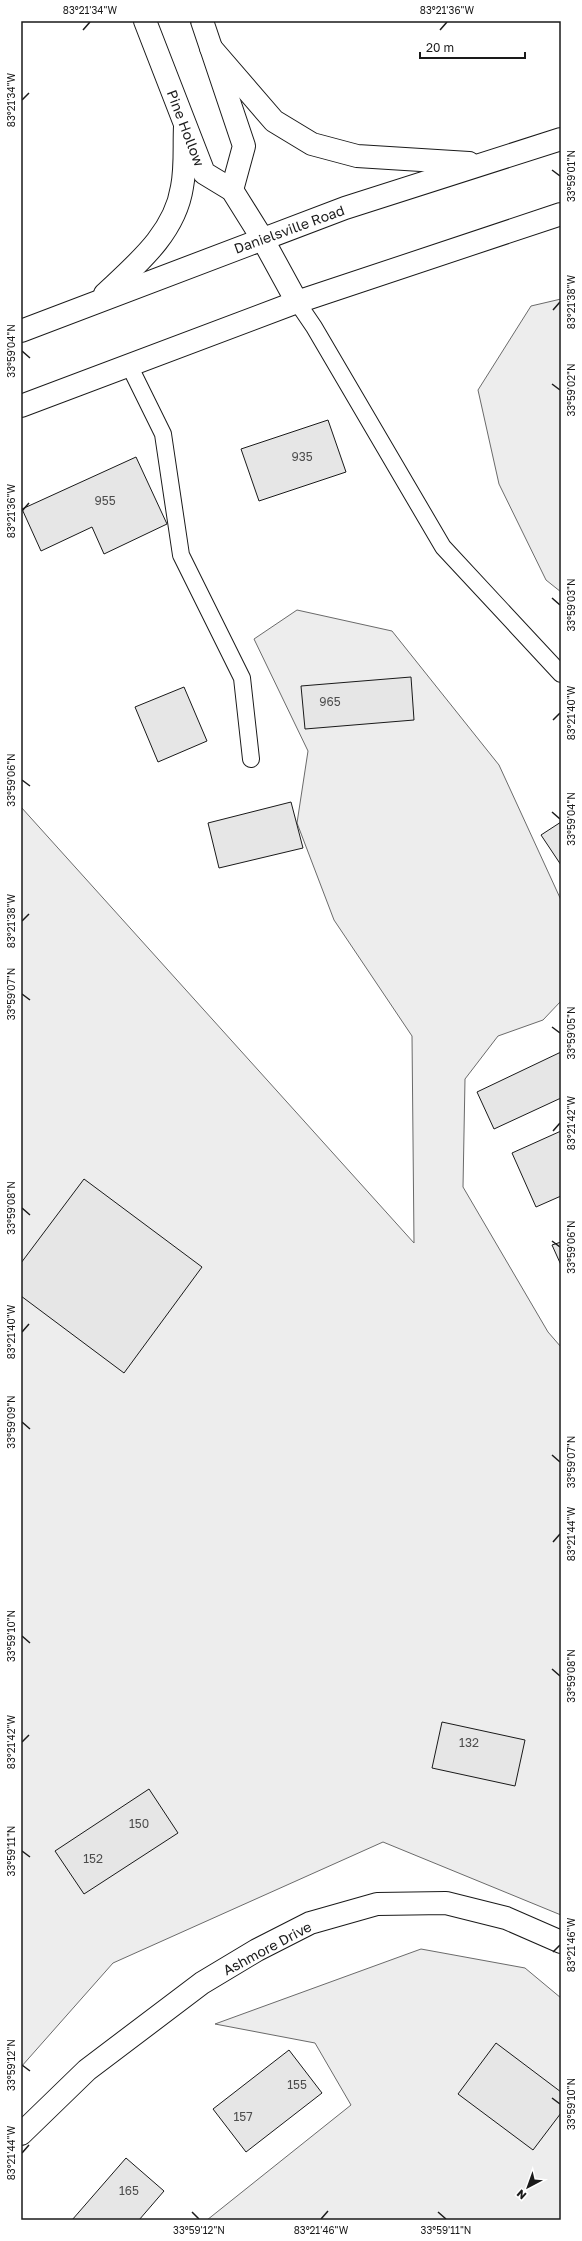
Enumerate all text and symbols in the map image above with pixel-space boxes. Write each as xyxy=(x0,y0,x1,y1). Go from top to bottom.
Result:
text: 83°21'34"W xyxy=(63,4,118,16)
text: 83°21'36"W xyxy=(420,4,475,16)
scale bar xyxy=(420,34,525,60)
text: 20 m xyxy=(426,40,454,55)
text: 83°21'34"W xyxy=(5,72,17,127)
street label: Pine Hollow xyxy=(164,87,208,169)
text: 33°59'01"N xyxy=(565,150,577,202)
street label: Danielsville Road xyxy=(231,201,347,257)
text: 83°21'38"W xyxy=(565,274,577,329)
text: 33°59'04"N xyxy=(5,324,17,378)
text: 33°59'02"N xyxy=(565,363,577,417)
house number: 935 xyxy=(291,449,313,464)
text: 83°21'36"W xyxy=(5,483,17,538)
house number: 955 xyxy=(94,493,116,508)
text: 33°59'03"N xyxy=(565,578,577,632)
text: 83°21'40"W xyxy=(565,685,577,740)
house number: 965 xyxy=(319,694,341,709)
text: 33°59'06"N xyxy=(5,753,17,807)
text: 33°59'04"N xyxy=(565,792,577,846)
text: 83°21'38"W xyxy=(5,893,17,948)
text: 33°59'07"N xyxy=(5,968,17,1020)
text: 33°59'05"N xyxy=(565,1006,577,1060)
text: 83°21'42"W xyxy=(565,1095,577,1150)
text: 33°59'08"N xyxy=(5,1181,17,1235)
text: 33°59'06"N xyxy=(565,1220,577,1274)
text: 83°21'40"W xyxy=(5,1304,17,1359)
text: 33°59'09"N xyxy=(5,1395,17,1449)
text: 33°59'07"N xyxy=(565,1436,577,1488)
text: 83°21'44"W xyxy=(565,1506,577,1561)
text: 33°59'10"N xyxy=(5,1610,17,1662)
text: 33°59'08"N xyxy=(565,1649,577,1703)
text: 83°21'42"W xyxy=(5,1714,17,1769)
house number: 132 xyxy=(459,1735,479,1750)
house number: 150 xyxy=(129,1816,149,1831)
text: 33°59'11"N xyxy=(5,1826,17,1876)
house number: 152 xyxy=(83,1851,103,1866)
text: 83°21'46"W xyxy=(565,1917,577,1972)
street label: Ashmore Drive xyxy=(220,1918,314,1978)
text: 33°59'12"N xyxy=(5,2039,17,2091)
house number: 155 xyxy=(287,2077,307,2092)
text: 33°59'10"N xyxy=(565,2078,577,2130)
house number: 157 xyxy=(233,2109,253,2124)
text: 83°21'44"W xyxy=(5,2125,17,2180)
north arrow xyxy=(508,2167,548,2207)
house number: 165 xyxy=(119,2183,139,2198)
text: N xyxy=(514,2187,529,2203)
text: 33°59'12"N xyxy=(173,2224,225,2236)
text: 83°21'46"W xyxy=(294,2224,349,2236)
text: 33°59'11"N xyxy=(421,2224,471,2236)

